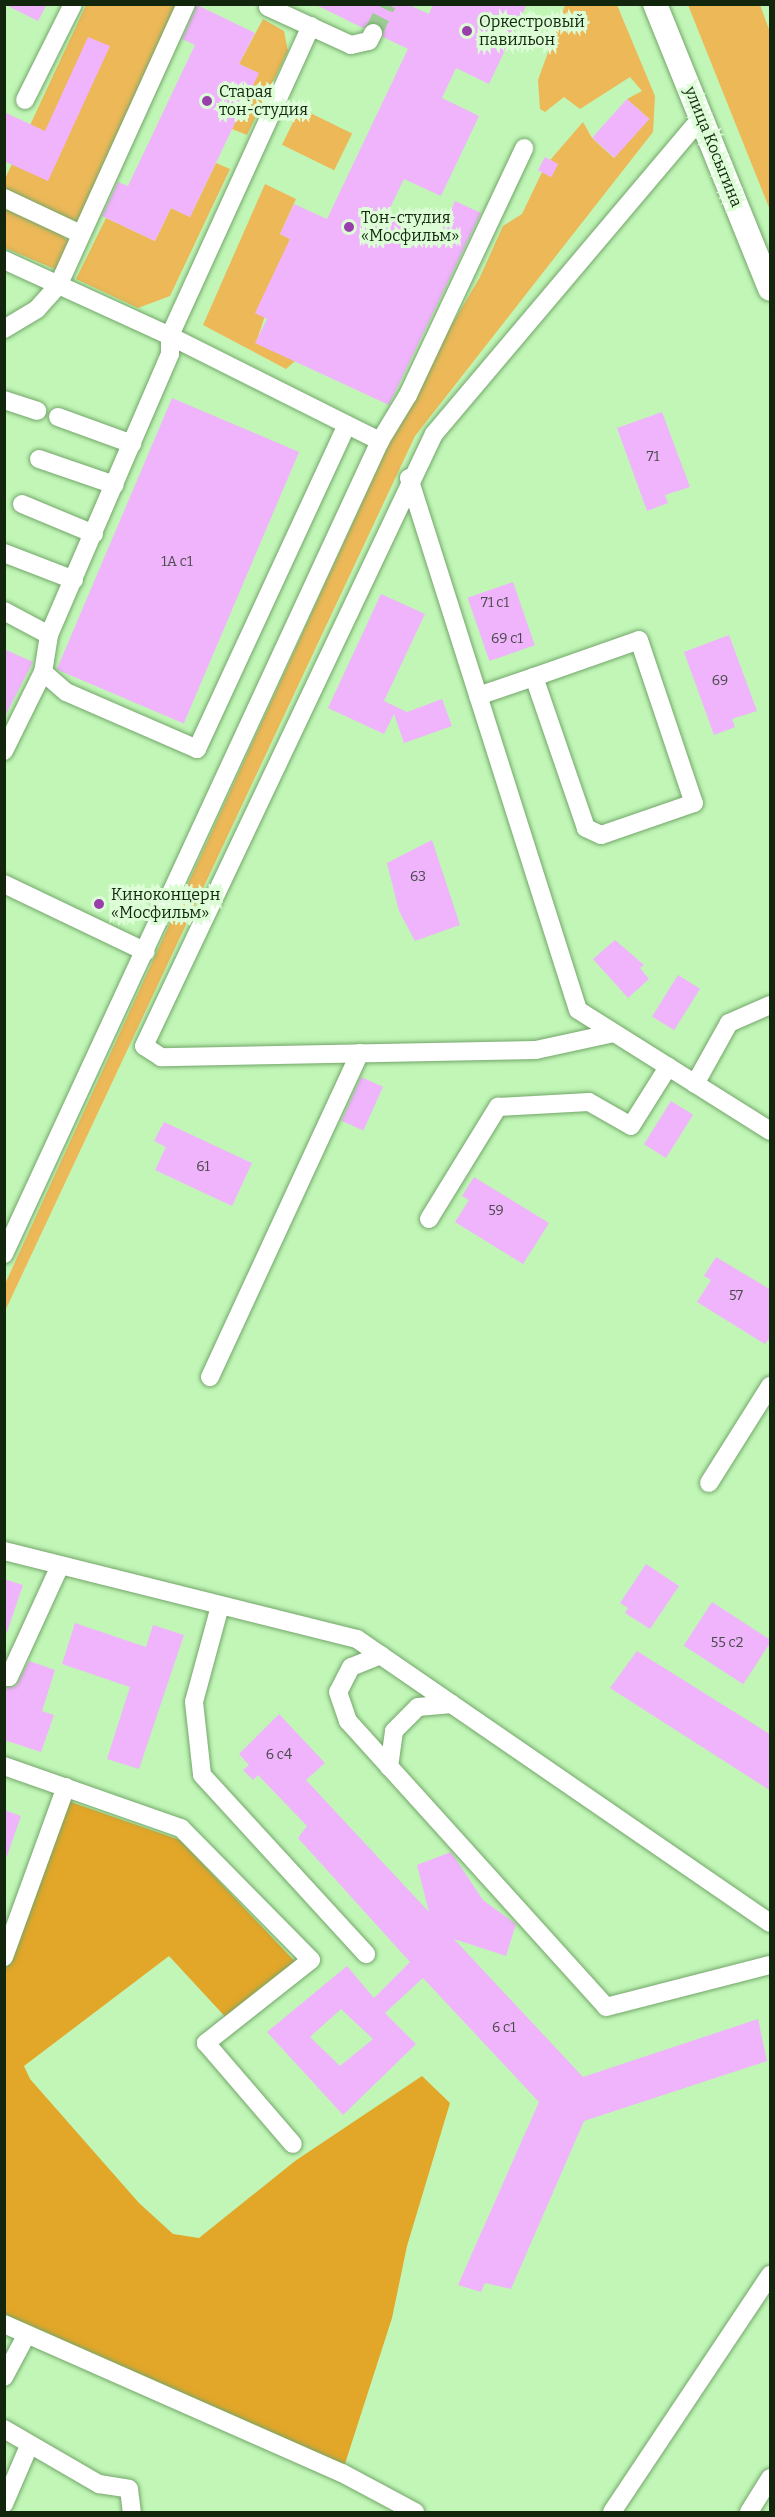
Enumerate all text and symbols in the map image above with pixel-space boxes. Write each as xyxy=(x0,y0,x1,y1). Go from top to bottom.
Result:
place label: Оркестровый павильон xyxy=(479,12,585,50)
marker: Оркестровый павильон xyxy=(460,24,474,38)
place label: Старая тон-студия xyxy=(219,82,308,120)
street label: улица Косыгина xyxy=(680,84,746,210)
marker: Старая тон-студия xyxy=(200,94,214,108)
place label: Тон-студия «Мосфильм» xyxy=(361,208,459,246)
marker: Тон-студия «Мосфильм» xyxy=(342,220,356,234)
house number: 71 xyxy=(647,449,659,465)
house number: 1А с1 xyxy=(161,554,193,570)
house number: 71 с1 xyxy=(481,595,509,611)
house number: 69 с1 xyxy=(491,631,523,647)
house number: 69 xyxy=(712,673,728,689)
house number: 63 xyxy=(410,869,426,885)
place label: Киноконцерн «Мосфильм» xyxy=(111,885,220,923)
marker: Киноконцерн «Мосфильм» xyxy=(92,897,106,911)
house number: 61 xyxy=(196,1159,210,1175)
house number: 59 xyxy=(488,1203,504,1219)
house number: 57 xyxy=(729,1288,743,1304)
house number: 55 с2 xyxy=(711,1635,743,1651)
house number: 6 с4 xyxy=(266,1747,292,1763)
house number: 6 с1 xyxy=(492,2020,516,2036)

